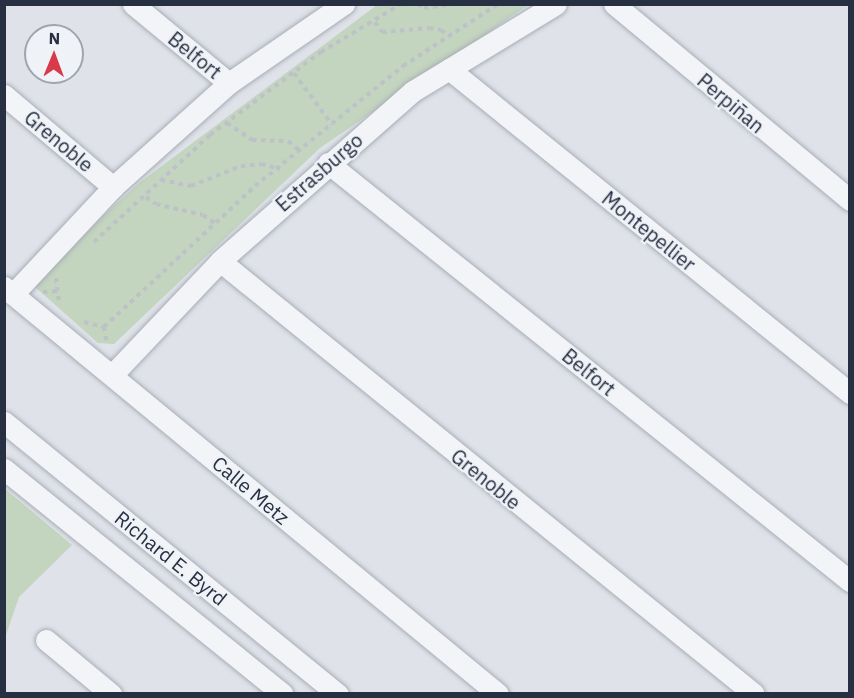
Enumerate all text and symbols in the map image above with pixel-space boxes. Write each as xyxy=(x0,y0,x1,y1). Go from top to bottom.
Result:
north arrow xyxy=(24,24,84,84)
street label: Belfort xyxy=(164,26,226,84)
text: N xyxy=(48,28,60,48)
street label: Perpiñan xyxy=(693,68,769,138)
street label: Grenoble xyxy=(20,105,98,177)
street label: Estrasburgo xyxy=(271,128,367,216)
street label: Montepellier xyxy=(597,186,701,276)
street label: Belfort xyxy=(558,343,620,401)
street label: Grenoble xyxy=(446,444,526,514)
street label: Calle Metz xyxy=(208,451,294,529)
street label: Richard E. Byrd xyxy=(110,506,232,610)

